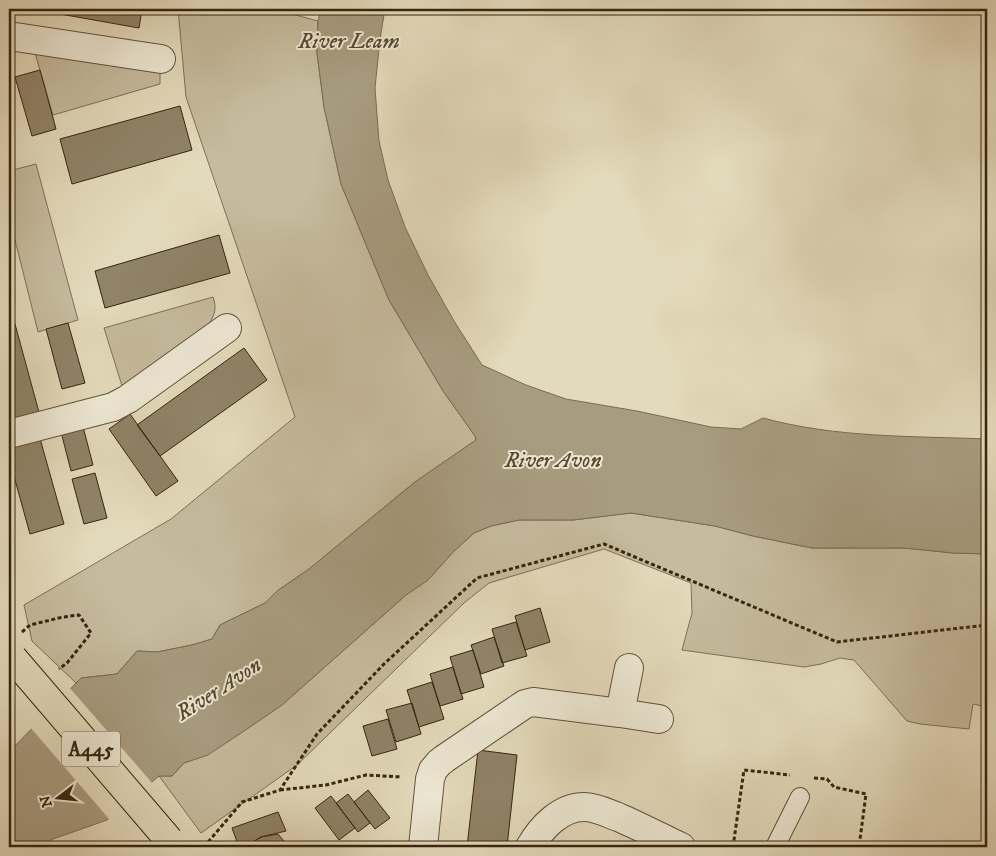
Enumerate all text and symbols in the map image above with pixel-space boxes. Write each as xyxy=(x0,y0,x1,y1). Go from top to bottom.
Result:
water label: River Leam xyxy=(297,28,400,55)
water label: River Avon xyxy=(504,447,601,474)
water label: River Avon xyxy=(170,652,267,727)
road number: A445 xyxy=(62,732,120,766)
north arrow xyxy=(32,774,82,824)
text: N xyxy=(36,793,57,809)

